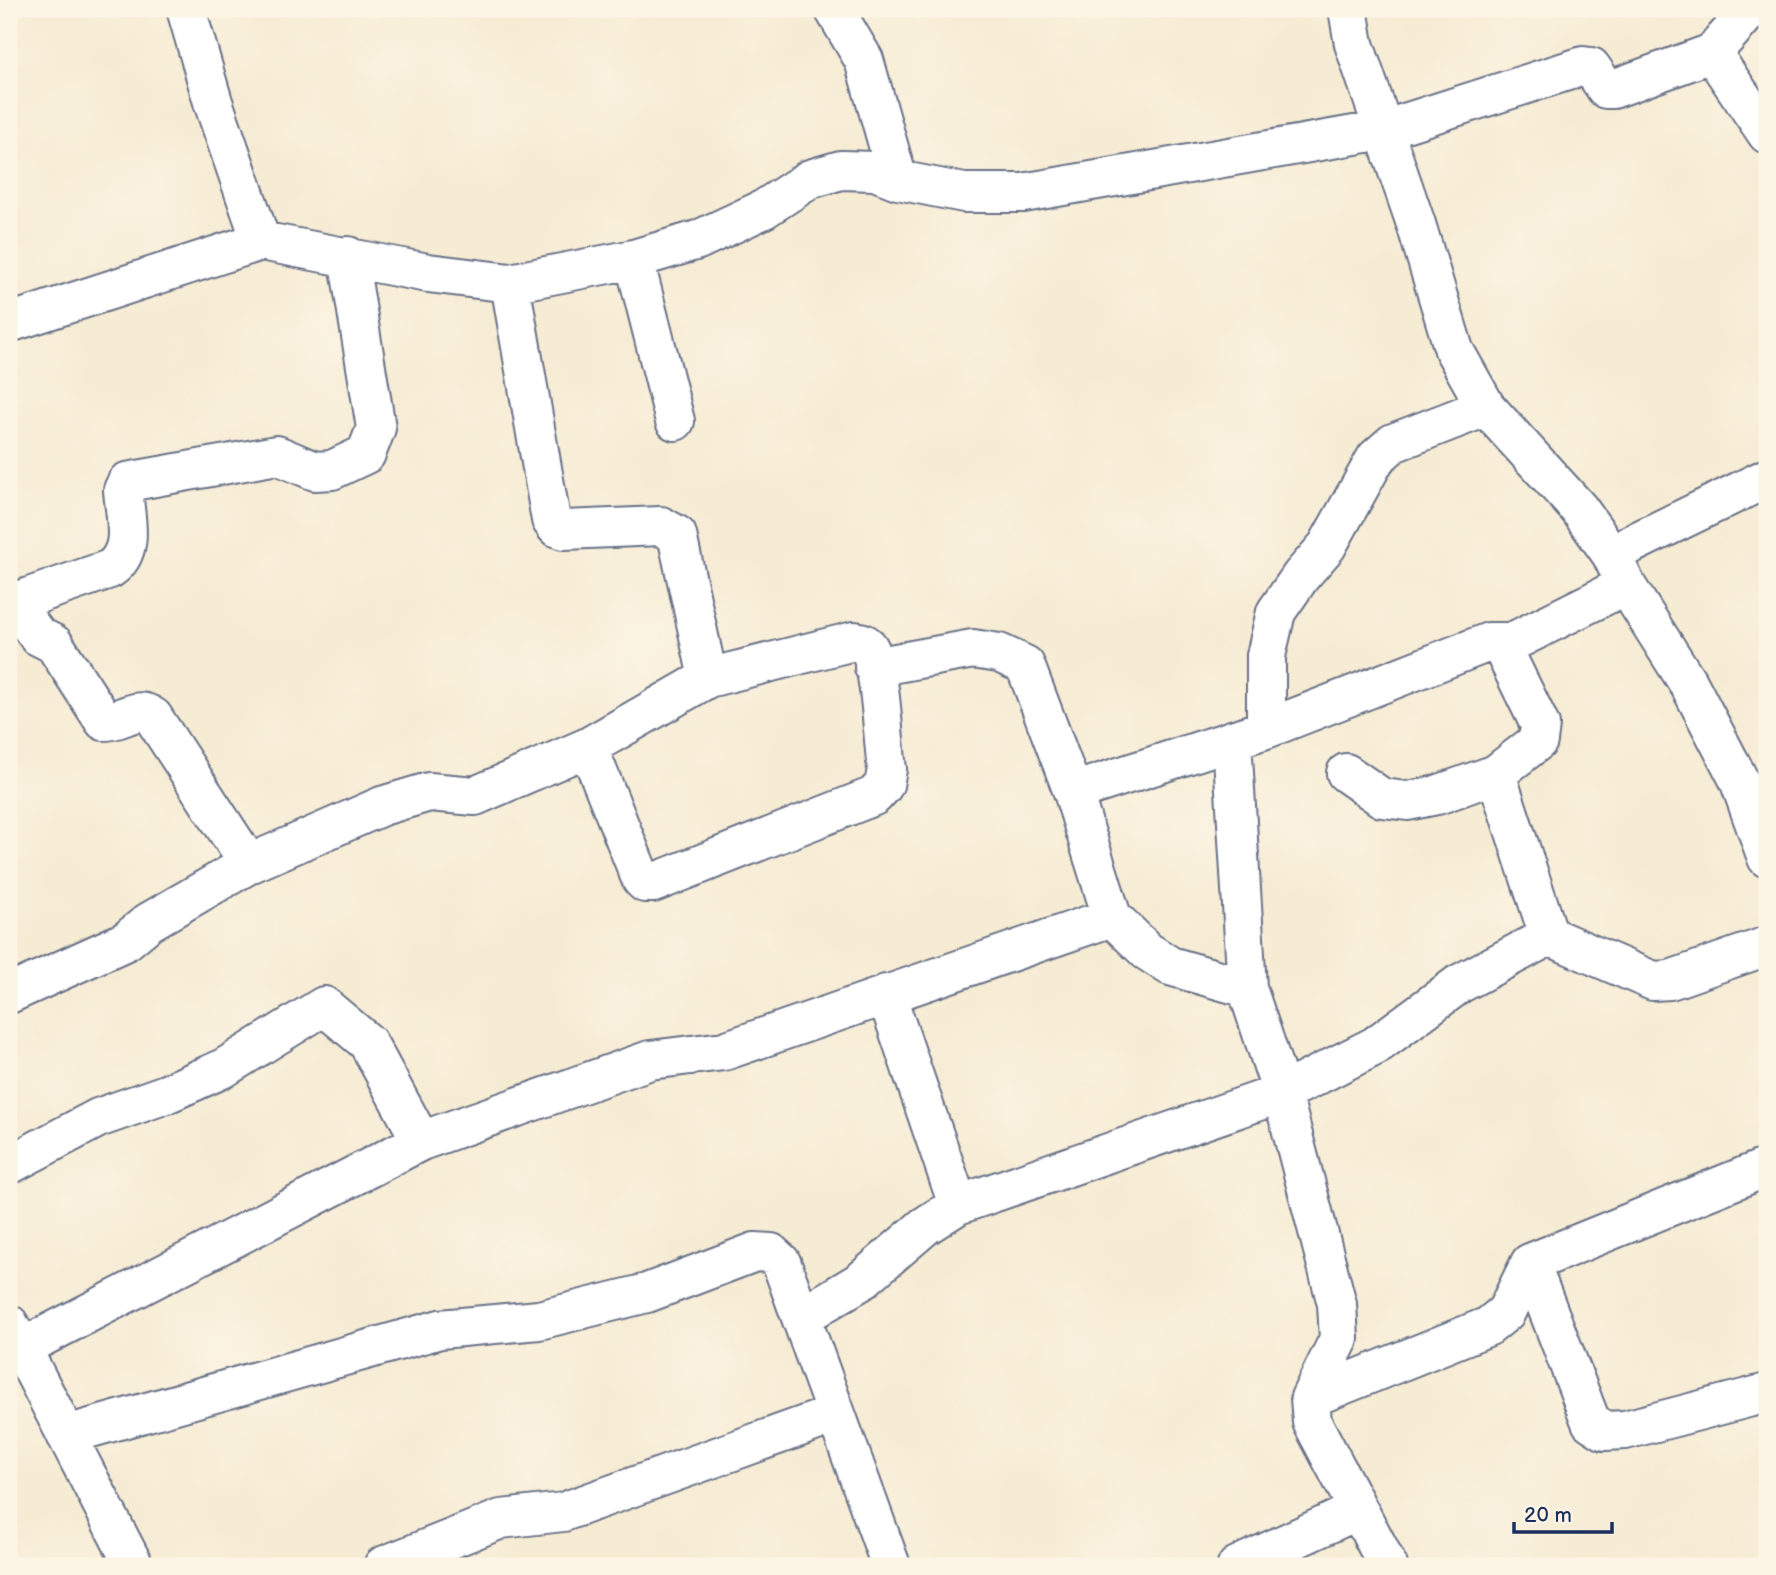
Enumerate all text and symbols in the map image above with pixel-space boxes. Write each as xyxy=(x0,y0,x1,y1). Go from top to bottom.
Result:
scale bar xyxy=(1514,1491,1612,1535)
text: 20 m xyxy=(1524,1503,1572,1528)

